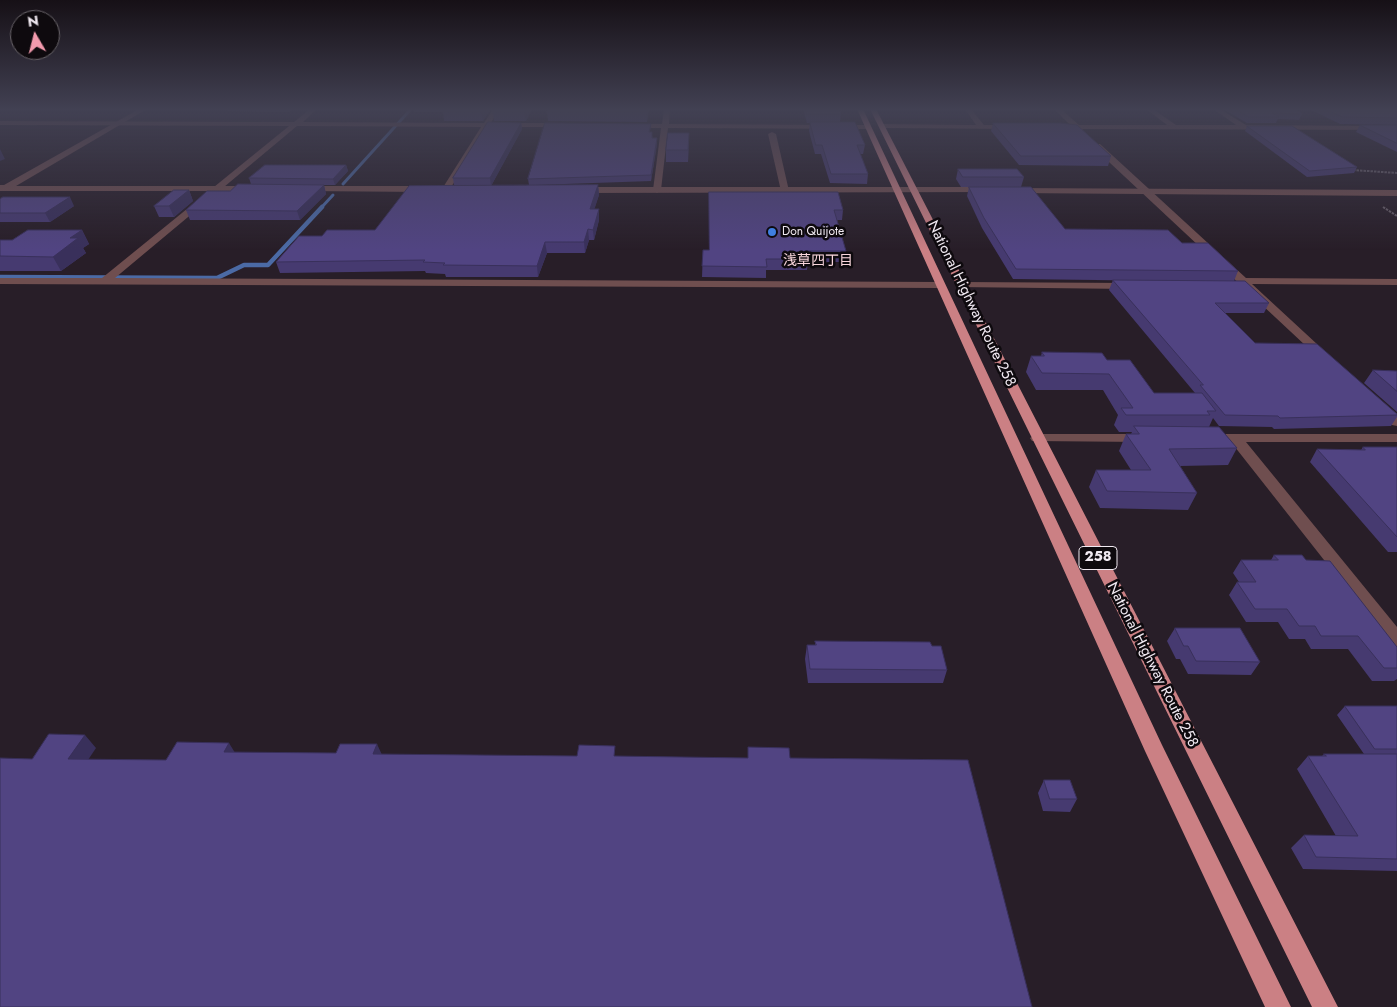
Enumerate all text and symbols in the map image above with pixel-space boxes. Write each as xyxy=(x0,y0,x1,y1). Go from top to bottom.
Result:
north arrow xyxy=(10,10,60,60)
text: N xyxy=(26,10,40,32)
street label: National Highway Route 258 xyxy=(923,218,1019,390)
place label: Don Quijote xyxy=(782,225,844,239)
marker: Don Quijote xyxy=(766,226,778,238)
district label: 浅草四丁目 xyxy=(783,254,853,270)
road number: 258 xyxy=(1079,546,1117,570)
street label: National Highway Route 258 xyxy=(1103,580,1201,750)

